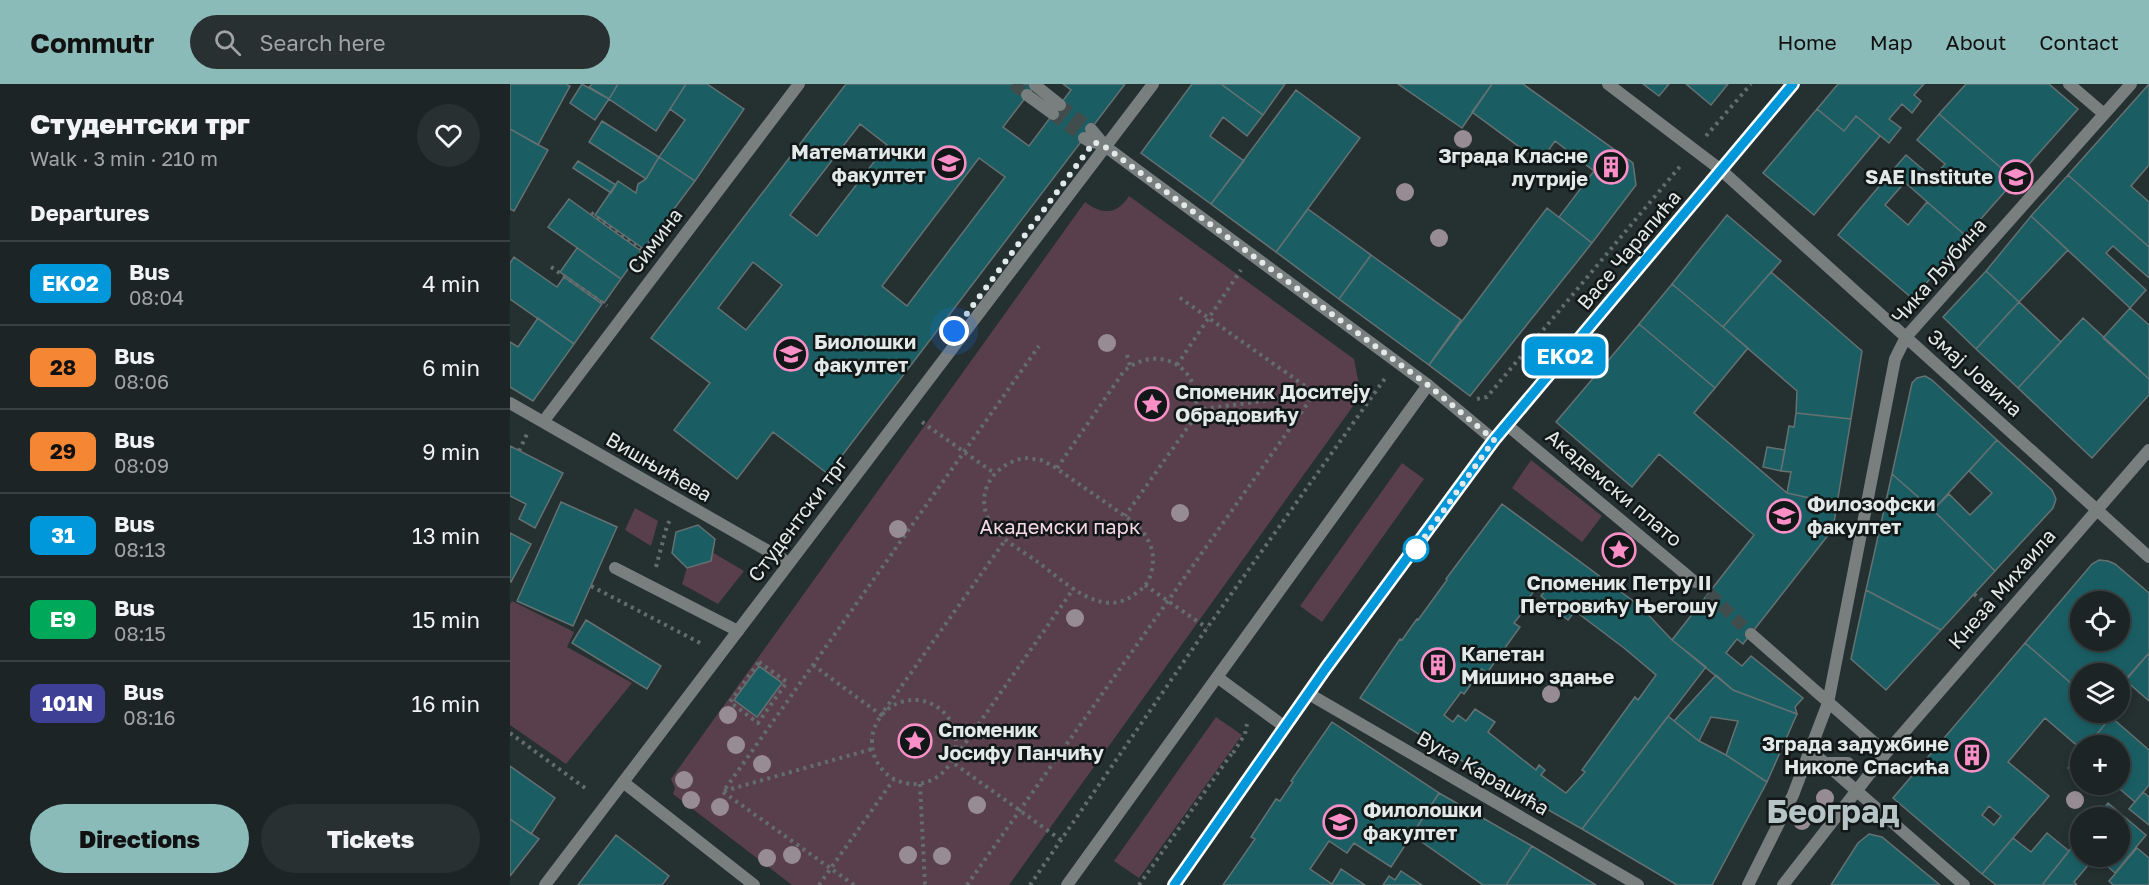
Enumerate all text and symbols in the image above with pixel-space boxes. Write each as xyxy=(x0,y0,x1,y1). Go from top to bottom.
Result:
search box xyxy=(190,15,610,69)
text: Commutr xyxy=(30,26,154,59)
icon: search xyxy=(211,26,244,59)
text: Search here xyxy=(259,29,386,56)
text: Home xyxy=(1777,29,1837,55)
text: Map xyxy=(1870,29,1913,55)
text: About xyxy=(1946,29,2006,55)
text: Contact xyxy=(2039,29,2119,55)
button: heart xyxy=(417,104,480,167)
text: Студентски трг xyxy=(30,107,250,140)
place label: Математички факултет xyxy=(791,139,926,186)
place label: Зграда Класне лутрије xyxy=(1438,143,1588,190)
school or university icon: Математички факултет xyxy=(931,145,967,181)
text: Walk · 3 min · 210 m xyxy=(30,146,218,170)
building icon: Зграда Класне лутрије xyxy=(1593,149,1629,185)
school or university icon: SAE Institute xyxy=(1998,159,2034,195)
place label: SAE Institute xyxy=(1865,164,1993,188)
street label: Васе Чарапића xyxy=(1571,185,1685,314)
text: Departures xyxy=(30,199,149,226)
street label: Симина xyxy=(622,203,687,278)
street label: Чика Љубина xyxy=(1886,213,1991,328)
text: Bus xyxy=(129,258,170,285)
text: EKO2 xyxy=(42,270,99,296)
text: 4 min xyxy=(422,270,480,297)
text: 08:04 xyxy=(129,285,184,309)
your location xyxy=(939,316,969,346)
street label: Змај Јовина xyxy=(1923,324,2028,421)
place label: Биолошки факултет xyxy=(814,329,916,376)
school or university icon: Биолошки факултет xyxy=(773,336,809,372)
line badge: EKO2 xyxy=(1523,336,1607,376)
text: Bus xyxy=(114,342,155,369)
text: EKO2 xyxy=(1537,343,1593,369)
text: 28 xyxy=(50,354,76,380)
text: 6 min xyxy=(422,354,480,381)
text: 08:06 xyxy=(114,369,169,393)
place label: Споменик Доситеју Обрадовићу xyxy=(1175,379,1371,426)
place icon: Споменик Доситеју Обрадовићу xyxy=(1134,386,1170,422)
street label: Академски плато xyxy=(1542,423,1688,551)
text: Bus xyxy=(114,426,155,453)
street label: Вишњићева xyxy=(602,426,717,506)
text: 29 xyxy=(50,438,76,464)
text: 9 min xyxy=(422,438,480,465)
street label: Студентски трг xyxy=(742,451,852,586)
text: 08:09 xyxy=(114,453,169,477)
place label: Филозофски факултет xyxy=(1807,491,1936,538)
school or university icon: Филозофски факултет xyxy=(1766,498,1802,534)
text: Bus xyxy=(114,510,155,537)
park label: Академски парк xyxy=(980,514,1140,538)
text: 31 xyxy=(51,522,75,548)
text: 13 min xyxy=(412,522,480,549)
street label: Кнеза Михаила xyxy=(1943,523,2060,653)
place icon: Споменик Петру II Петровићу Његошу xyxy=(1601,532,1637,568)
unlabelled marker xyxy=(1403,536,1429,562)
text: 08:13 xyxy=(114,537,166,561)
place label: Споменик Петру II Петровићу Његошу xyxy=(1520,570,1718,617)
map controls xyxy=(2070,591,2130,867)
button: locate xyxy=(2070,591,2130,651)
text: Bus xyxy=(114,594,155,621)
text: E9 xyxy=(50,606,76,632)
text: 15 min xyxy=(412,606,480,633)
text: 08:15 xyxy=(114,621,166,645)
place label: Капетан Мишино здање xyxy=(1461,641,1615,688)
building icon: Капетан Мишино здање xyxy=(1420,647,1456,683)
button: layers xyxy=(2070,663,2130,723)
text: Bus xyxy=(123,678,164,705)
text: 101N xyxy=(42,690,93,716)
text: 16 min xyxy=(412,690,480,717)
text: 08:16 xyxy=(123,705,176,729)
place label: Споменик Јосифу Панчићу xyxy=(938,717,1104,764)
place icon: Споменик Јосифу Панчићу xyxy=(897,723,933,759)
street label: Вука Караџића xyxy=(1413,725,1554,820)
place label: Зграда задужбине Николе Спасића xyxy=(1762,731,1949,778)
button: + xyxy=(2070,735,2130,795)
building icon: Зграда задужбине Николе Спасића xyxy=(1954,737,1990,773)
district label: Београд xyxy=(1767,792,1899,830)
place label: Филолошки факултет xyxy=(1363,797,1482,844)
button: Directions xyxy=(30,804,249,873)
button: Tickets xyxy=(261,804,480,873)
school or university icon: Филолошки факултет xyxy=(1322,804,1358,840)
button: − xyxy=(2070,807,2130,867)

